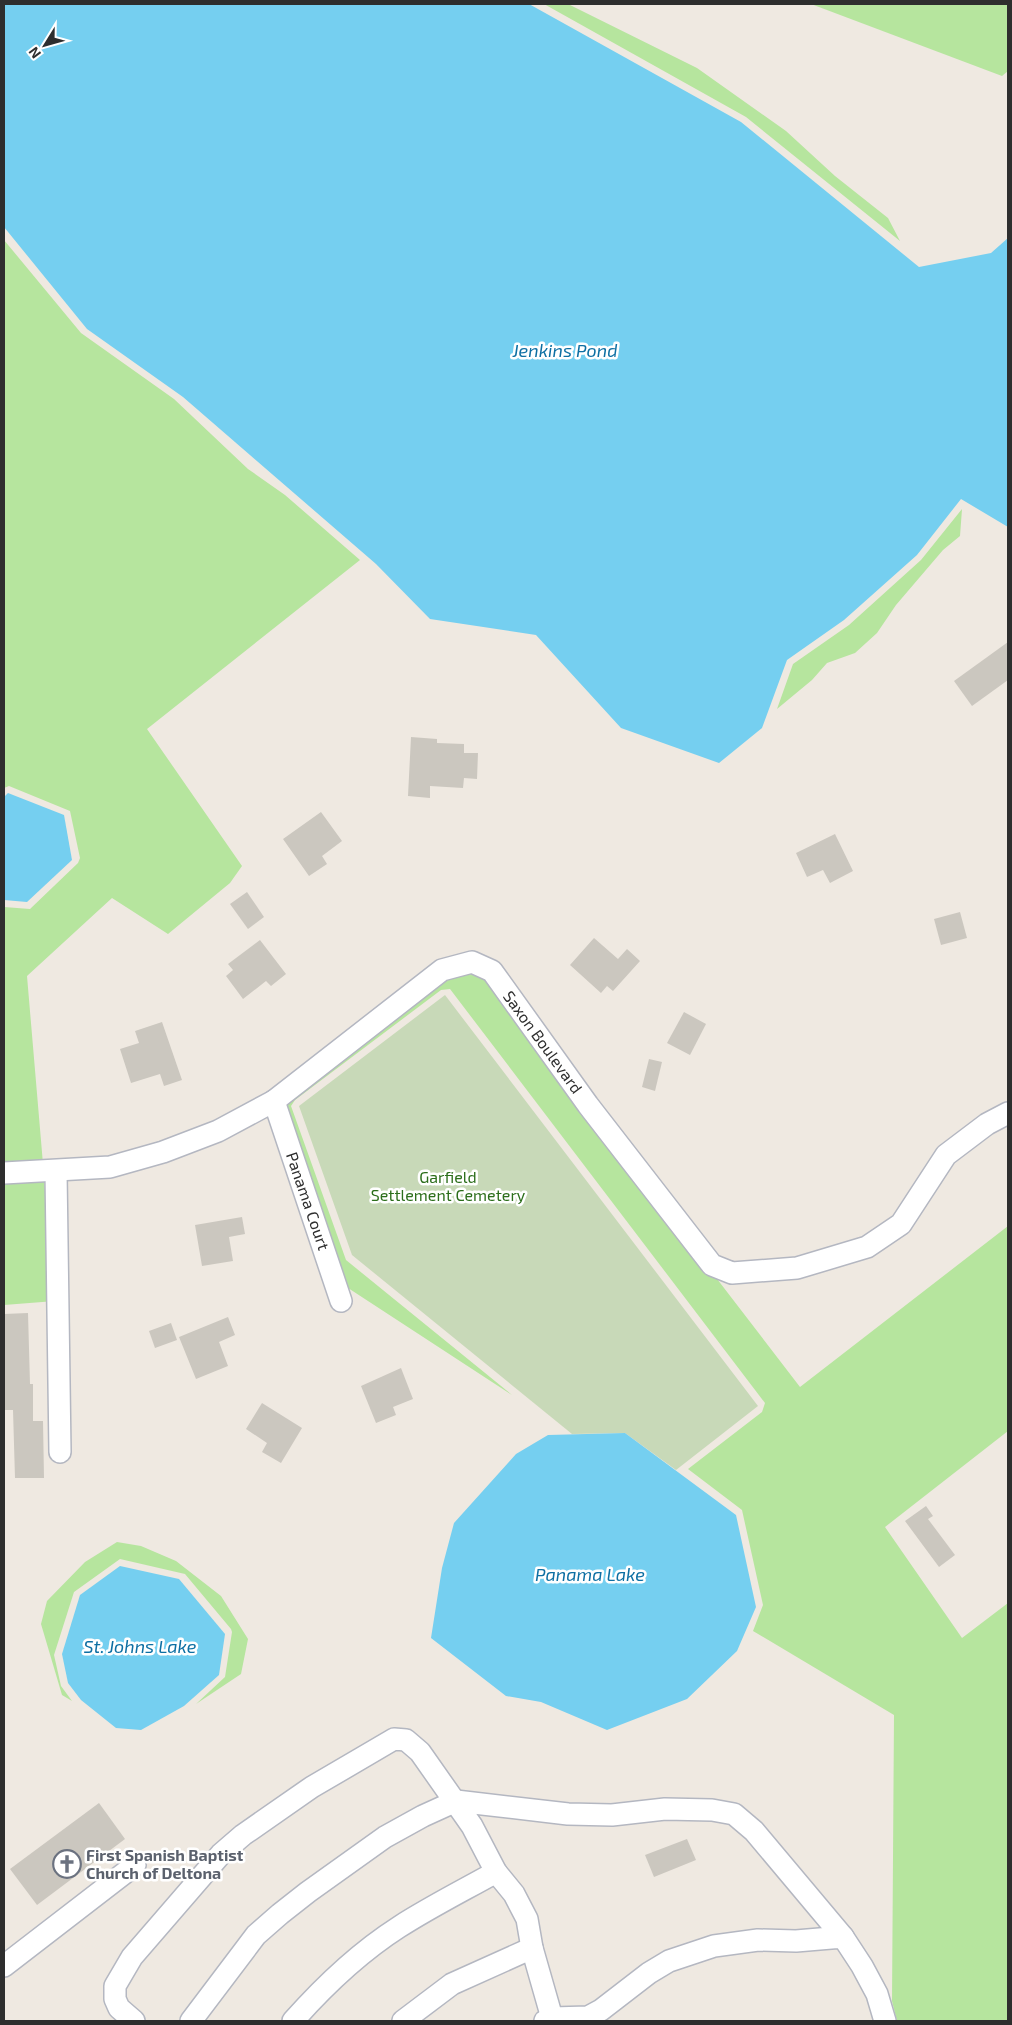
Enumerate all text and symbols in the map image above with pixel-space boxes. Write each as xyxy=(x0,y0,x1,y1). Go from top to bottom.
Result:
north arrow xyxy=(20,20,70,70)
text: N xyxy=(24,44,44,62)
water label: Jenkins Pond xyxy=(512,339,617,361)
street label: Saxon Boulevard xyxy=(500,987,587,1097)
street label: Panama Court xyxy=(283,1149,334,1252)
park label: Garfield Settlement Cemetery xyxy=(371,1167,526,1204)
water label: Panama Lake xyxy=(535,1563,645,1585)
water label: St. Johns Lake xyxy=(83,1635,197,1657)
place label: First Spanish Baptist Church of Deltona xyxy=(86,1845,244,1882)
church icon: First Spanish Baptist Church of Deltona xyxy=(52,1849,82,1879)

